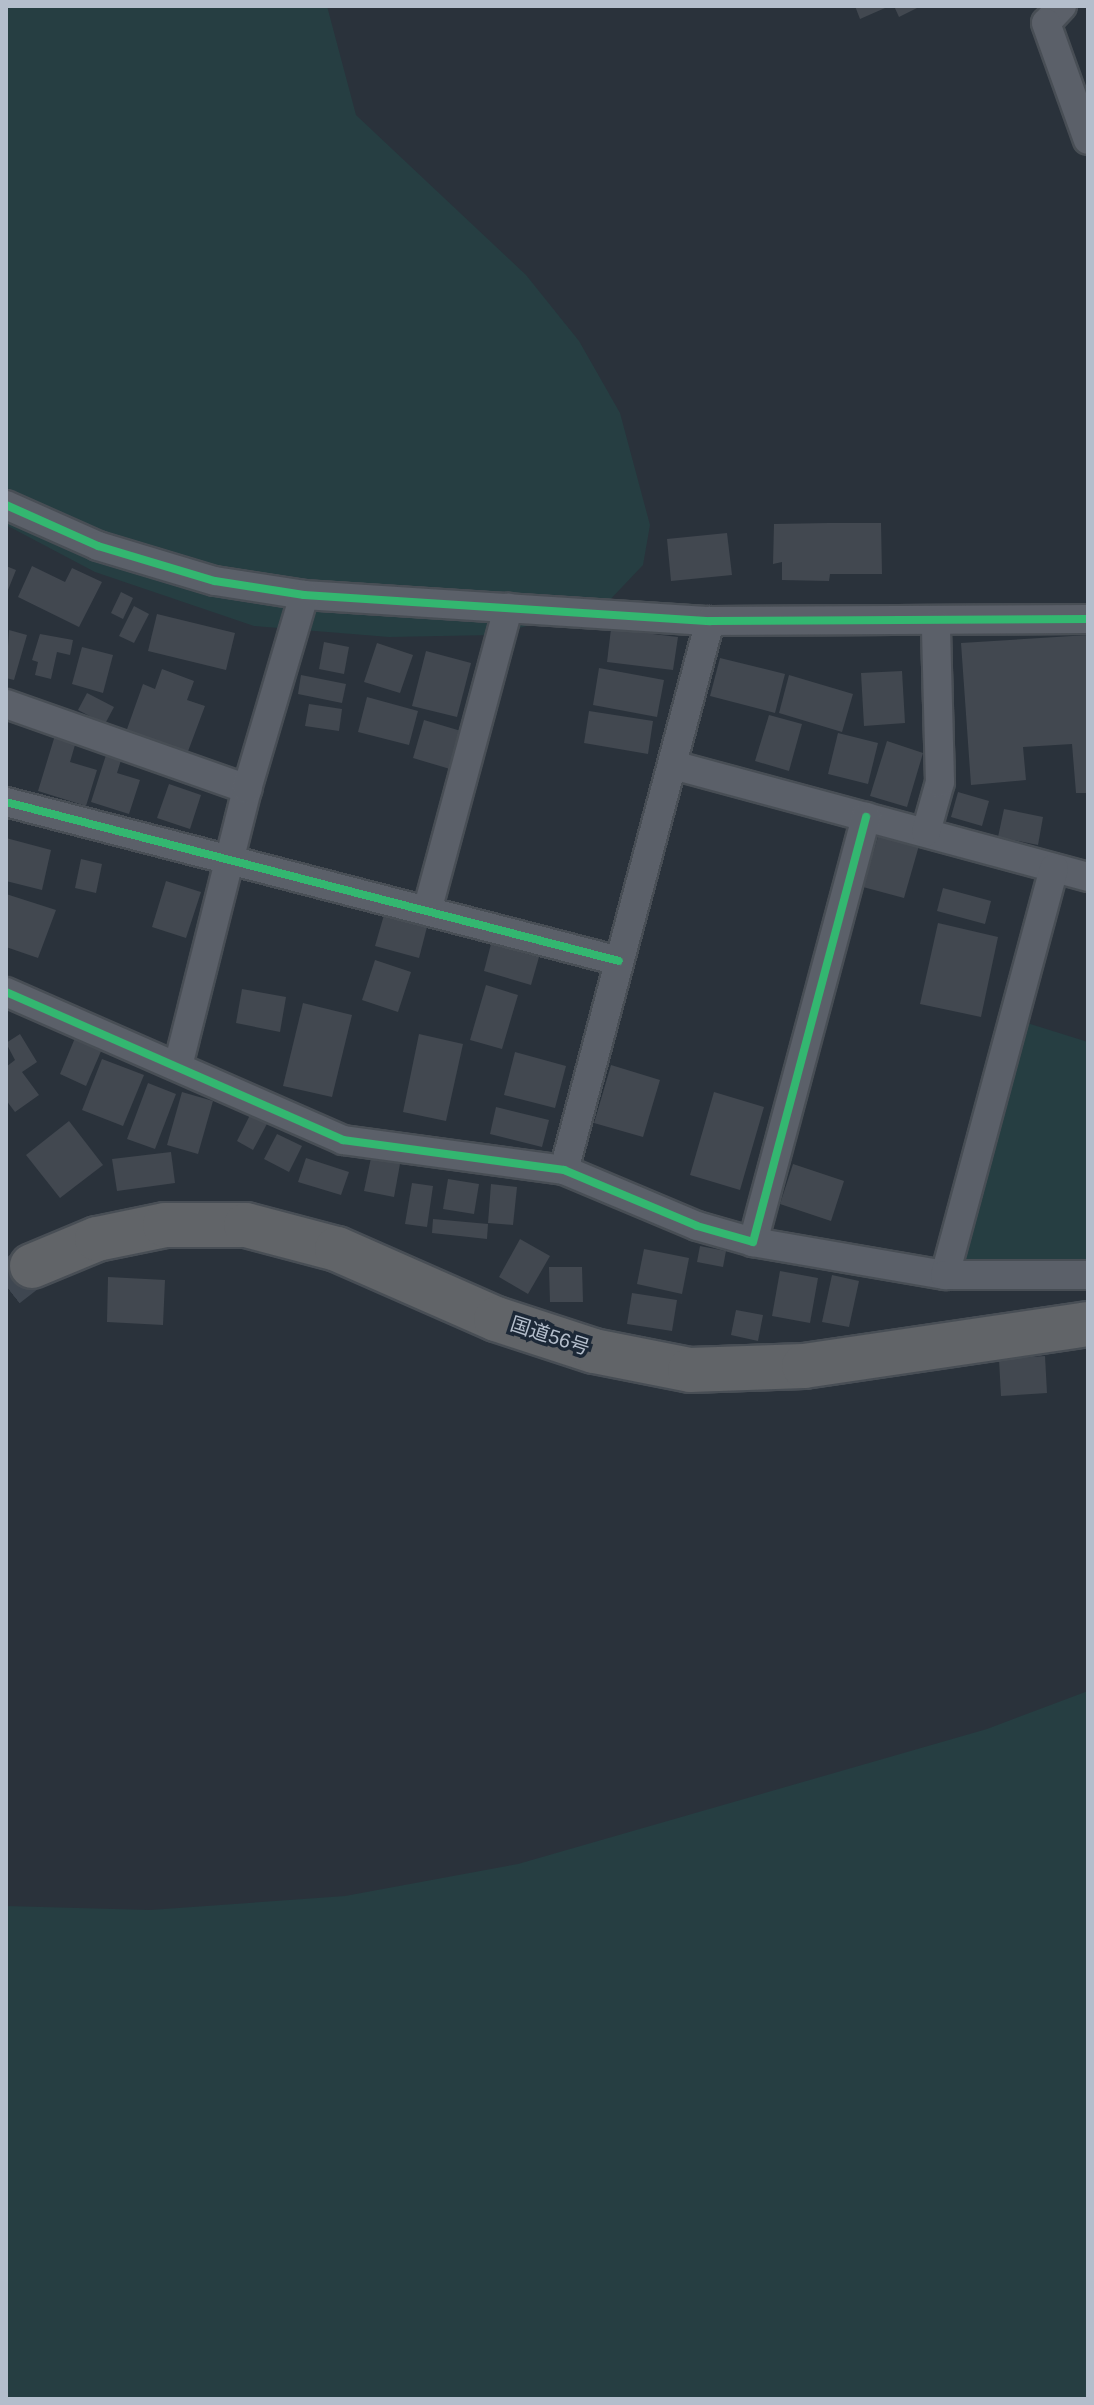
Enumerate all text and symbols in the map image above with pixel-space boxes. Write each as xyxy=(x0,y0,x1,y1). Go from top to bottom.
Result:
street label: 国道56号 xyxy=(507,1312,593,1360)

